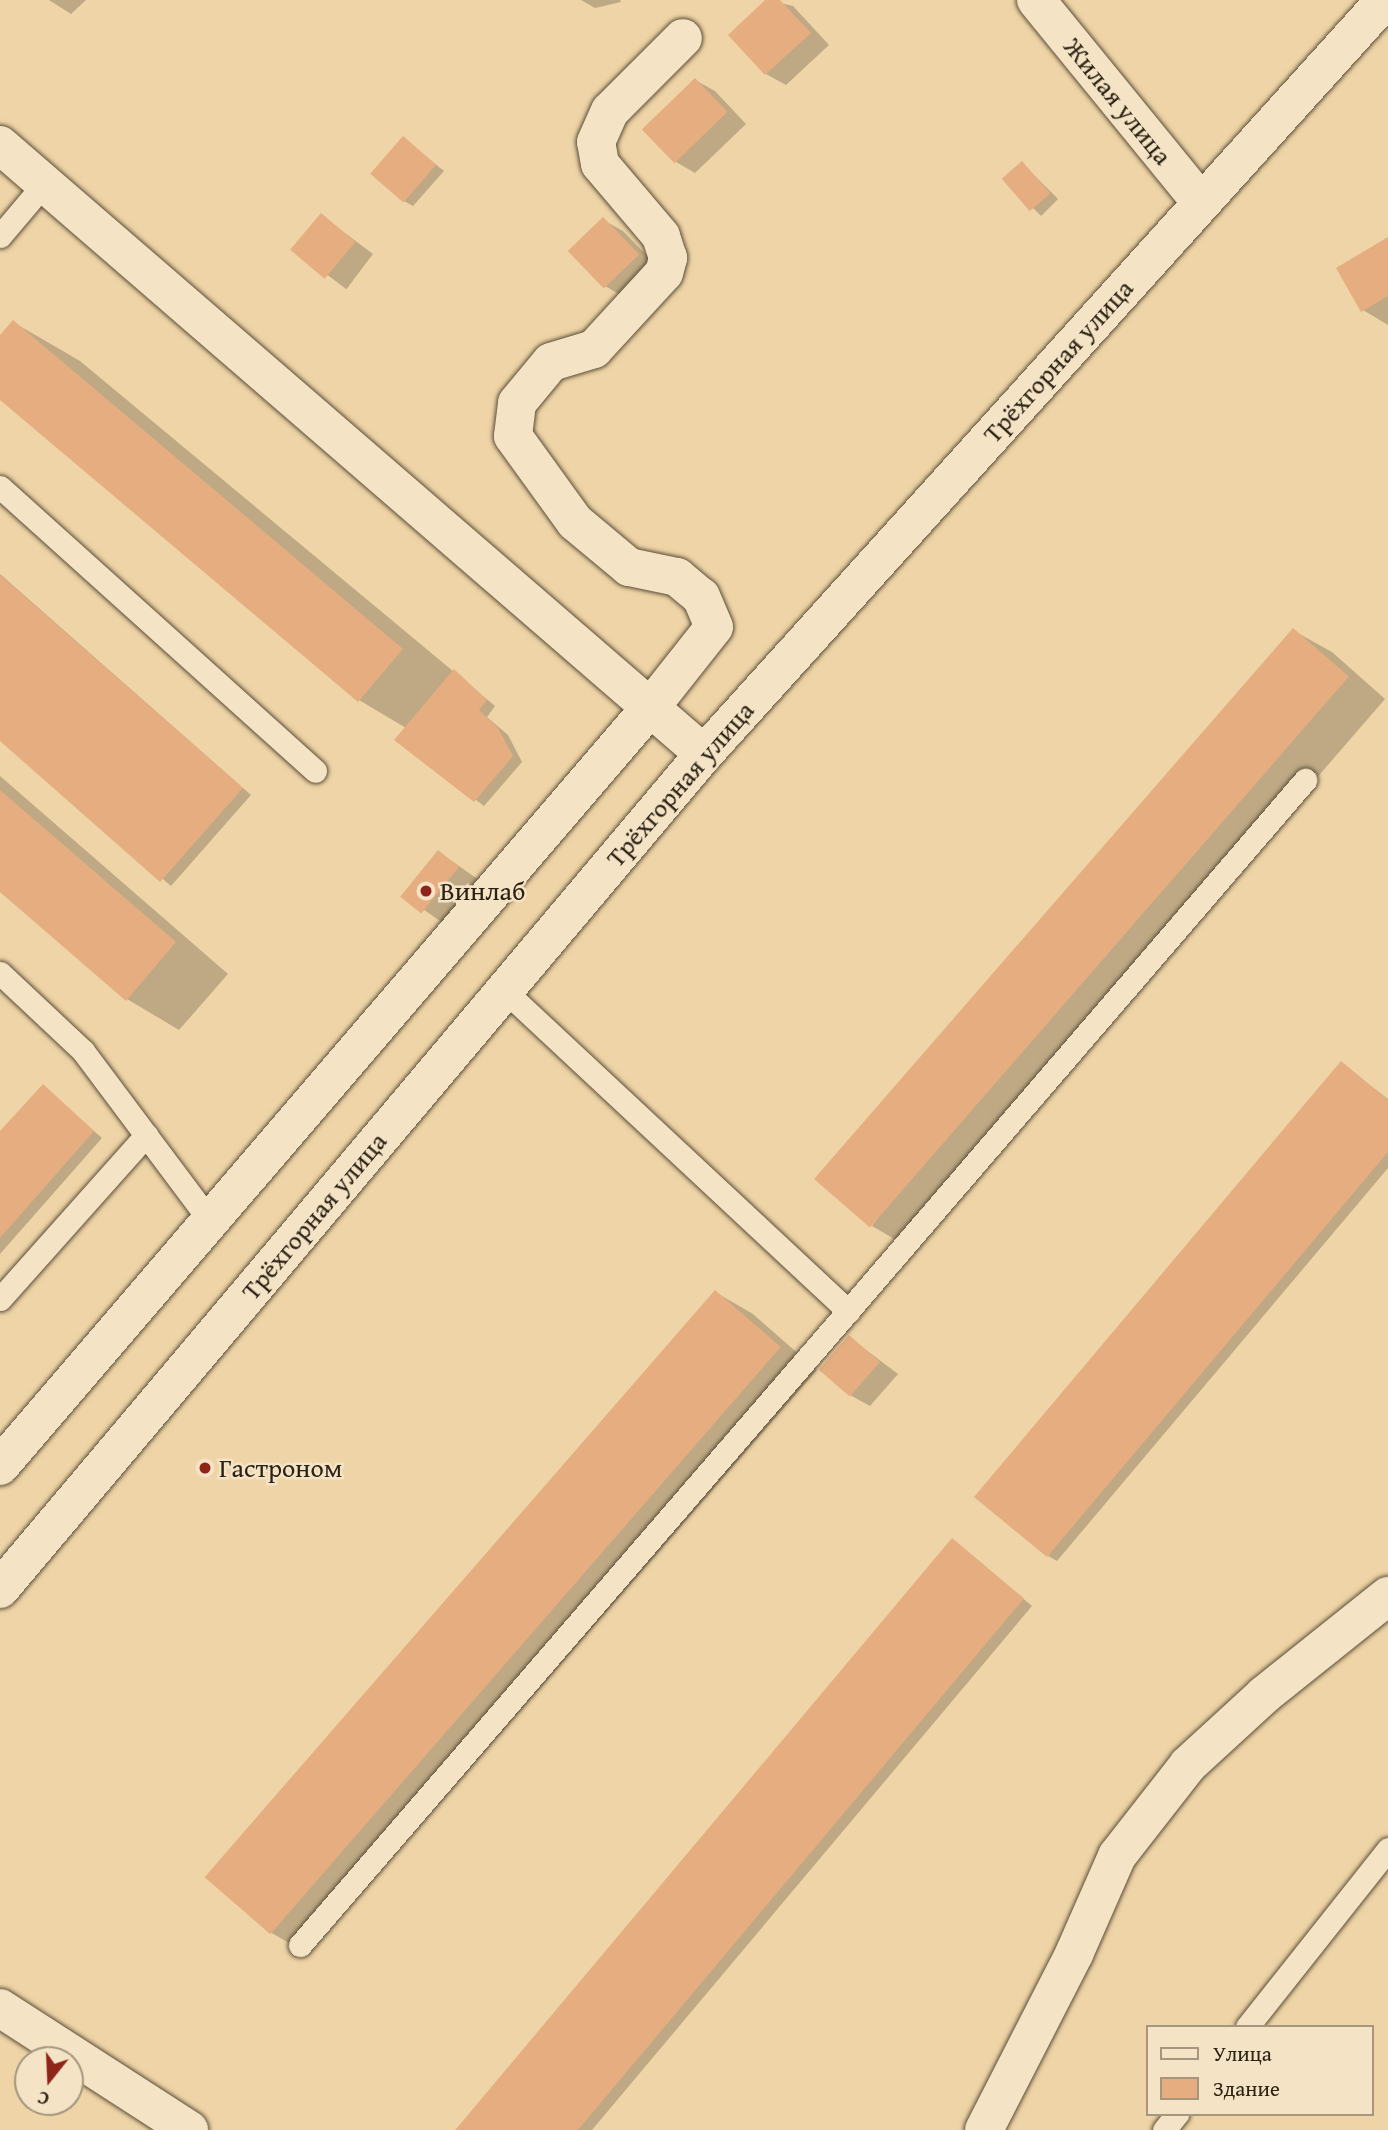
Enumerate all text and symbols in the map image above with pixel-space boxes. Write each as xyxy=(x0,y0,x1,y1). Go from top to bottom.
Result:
street label: Жилая улица xyxy=(1057,31,1179,171)
street label: Трёхгорная улица xyxy=(977,273,1139,449)
street label: Трёхгорная улица xyxy=(600,695,760,873)
place label: Винлаб xyxy=(440,875,525,907)
marker: Винлаб xyxy=(418,883,434,899)
street label: Трёхгорная улица xyxy=(235,1126,393,1306)
place label: Гастроном xyxy=(219,1452,342,1484)
marker: Гастроном xyxy=(197,1460,213,1476)
legend xyxy=(1146,2025,1374,2116)
text: Улица xyxy=(1213,2038,1272,2069)
north arrow xyxy=(14,2046,84,2116)
text: Здание xyxy=(1213,2073,1280,2104)
text: С xyxy=(34,2084,53,2114)

